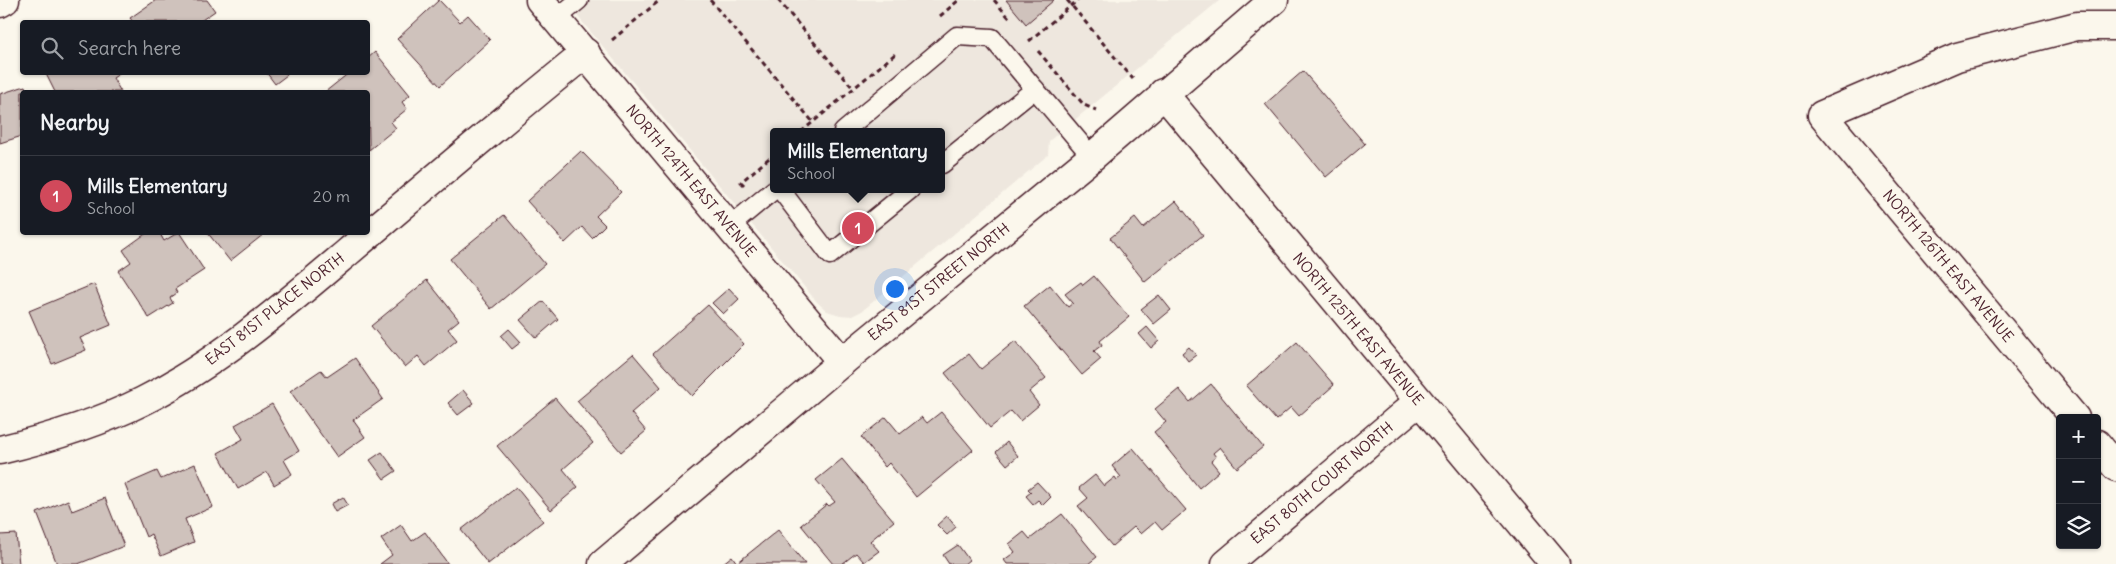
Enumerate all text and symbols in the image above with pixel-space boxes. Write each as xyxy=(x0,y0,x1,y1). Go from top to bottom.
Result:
search box xyxy=(20,20,370,75)
icon: search xyxy=(38,34,66,62)
text: Search here xyxy=(78,36,181,60)
street label: NORTH 124TH EAST AVENUE xyxy=(622,101,761,261)
text: Nearby xyxy=(40,109,110,136)
popup xyxy=(770,128,945,193)
text: Mills Elementary xyxy=(787,139,928,163)
text: School xyxy=(787,163,835,183)
text: Mills Elementary xyxy=(87,174,227,198)
street label: NORTH 126TH EAST AVENUE xyxy=(1879,185,2018,346)
text: 1 xyxy=(53,186,59,206)
text: 20 m xyxy=(313,186,350,206)
text: School xyxy=(87,198,135,218)
pin: 1 xyxy=(842,209,874,247)
street label: EAST 81ST STREET NORTH xyxy=(864,218,1014,345)
street label: EAST 81ST PLACE NORTH xyxy=(201,248,348,369)
street label: NORTH 125TH EAST AVENUE xyxy=(1289,249,1428,409)
your location xyxy=(882,276,908,302)
map controls xyxy=(2056,414,2101,549)
button: + xyxy=(2056,414,2101,459)
street label: EAST 80TH COURT NORTH xyxy=(1246,417,1397,548)
button: − xyxy=(2056,459,2101,504)
button: layers xyxy=(2056,504,2101,549)

